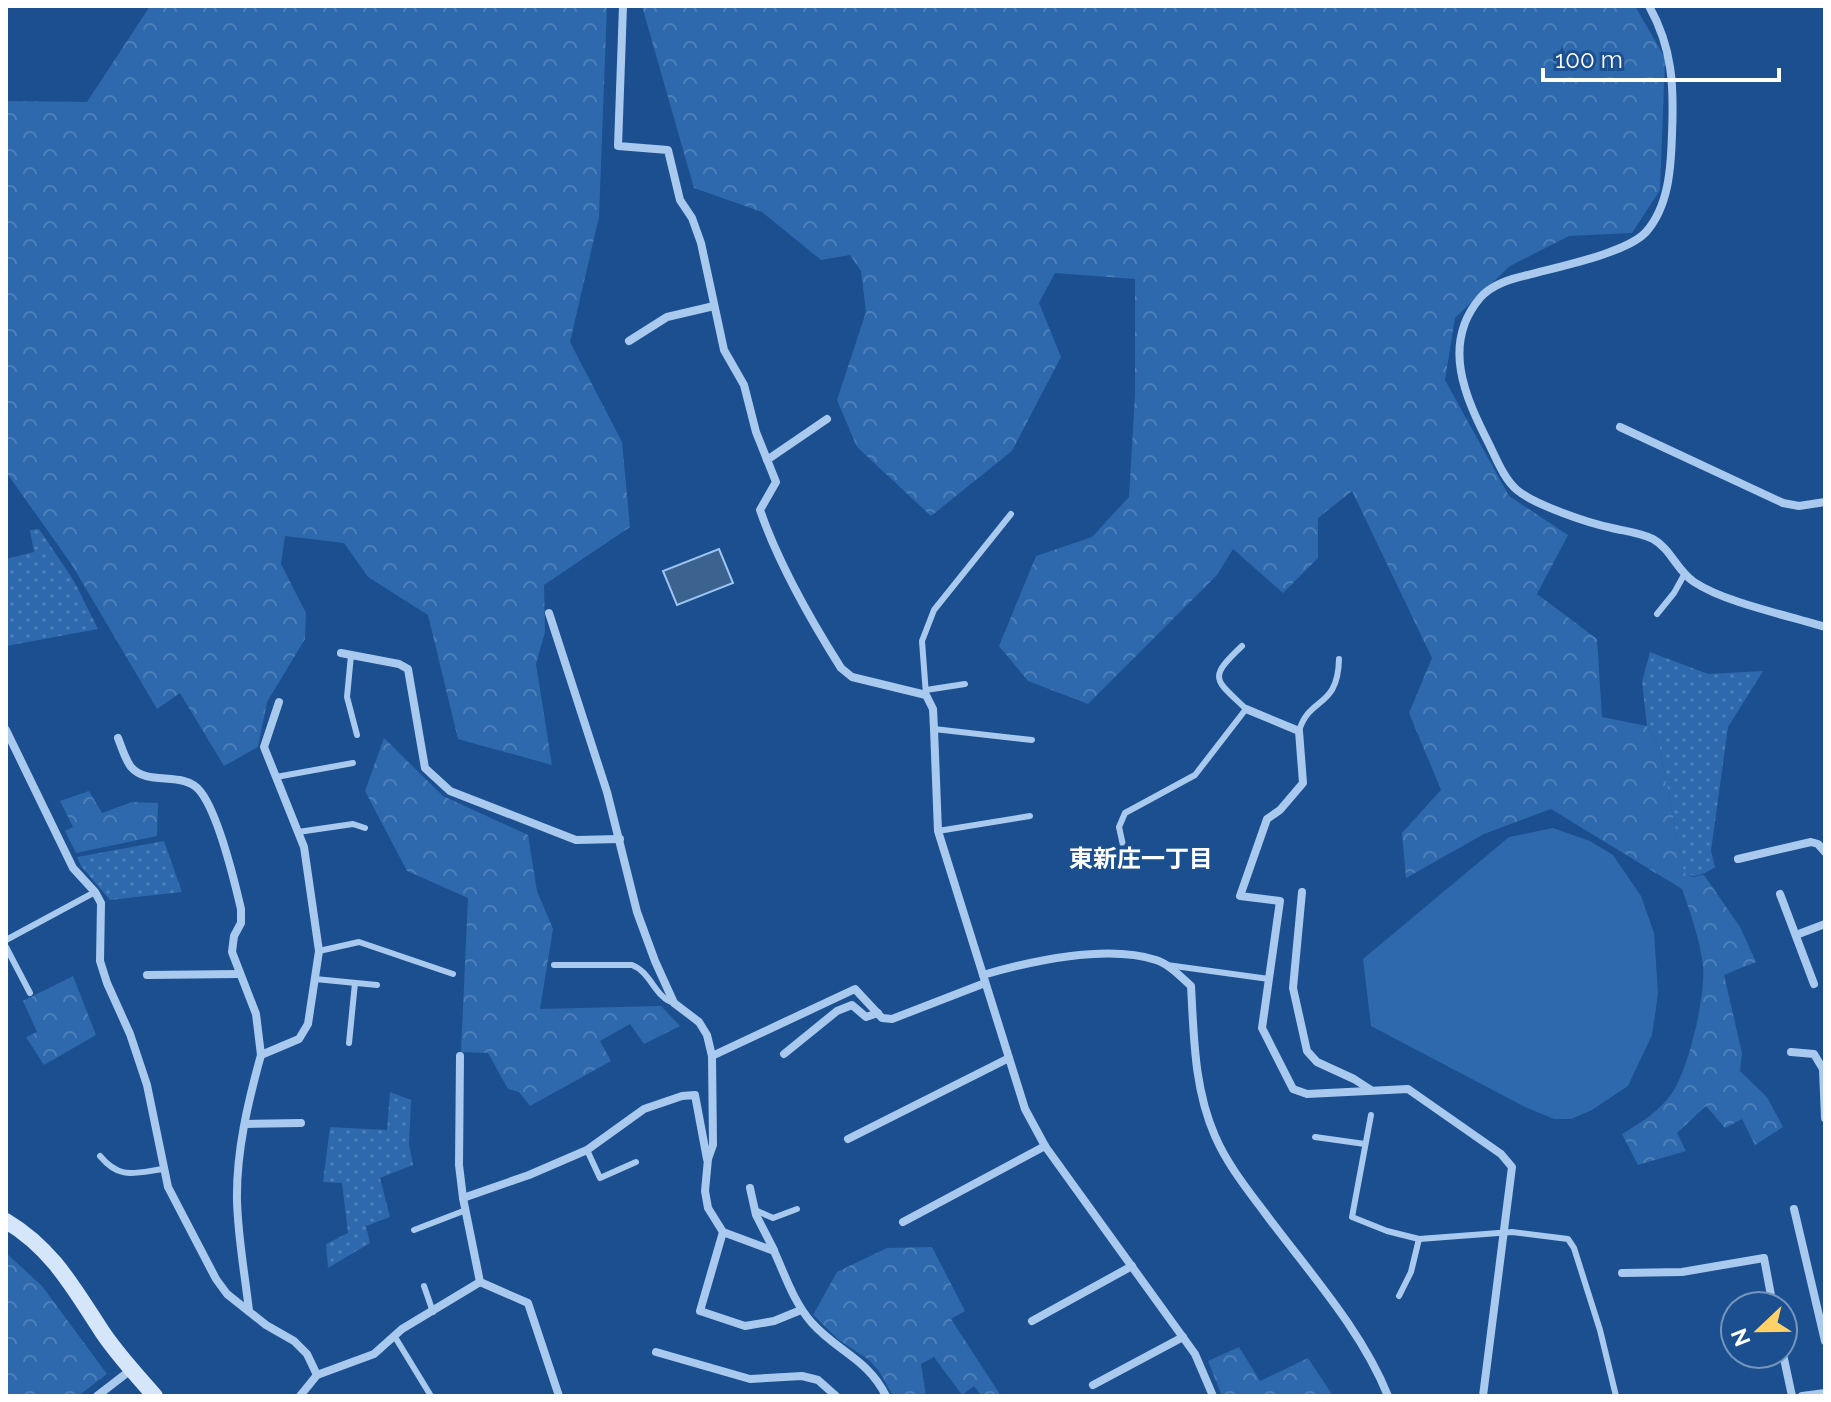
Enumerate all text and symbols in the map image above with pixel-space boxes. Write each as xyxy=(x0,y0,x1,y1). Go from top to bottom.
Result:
scale bar xyxy=(1543,32,1779,82)
text: 100 m xyxy=(1555,45,1623,74)
district label: 東新庄一丁目 xyxy=(1069,844,1213,873)
north arrow xyxy=(1719,1290,1799,1370)
text: N xyxy=(1725,1325,1756,1350)

